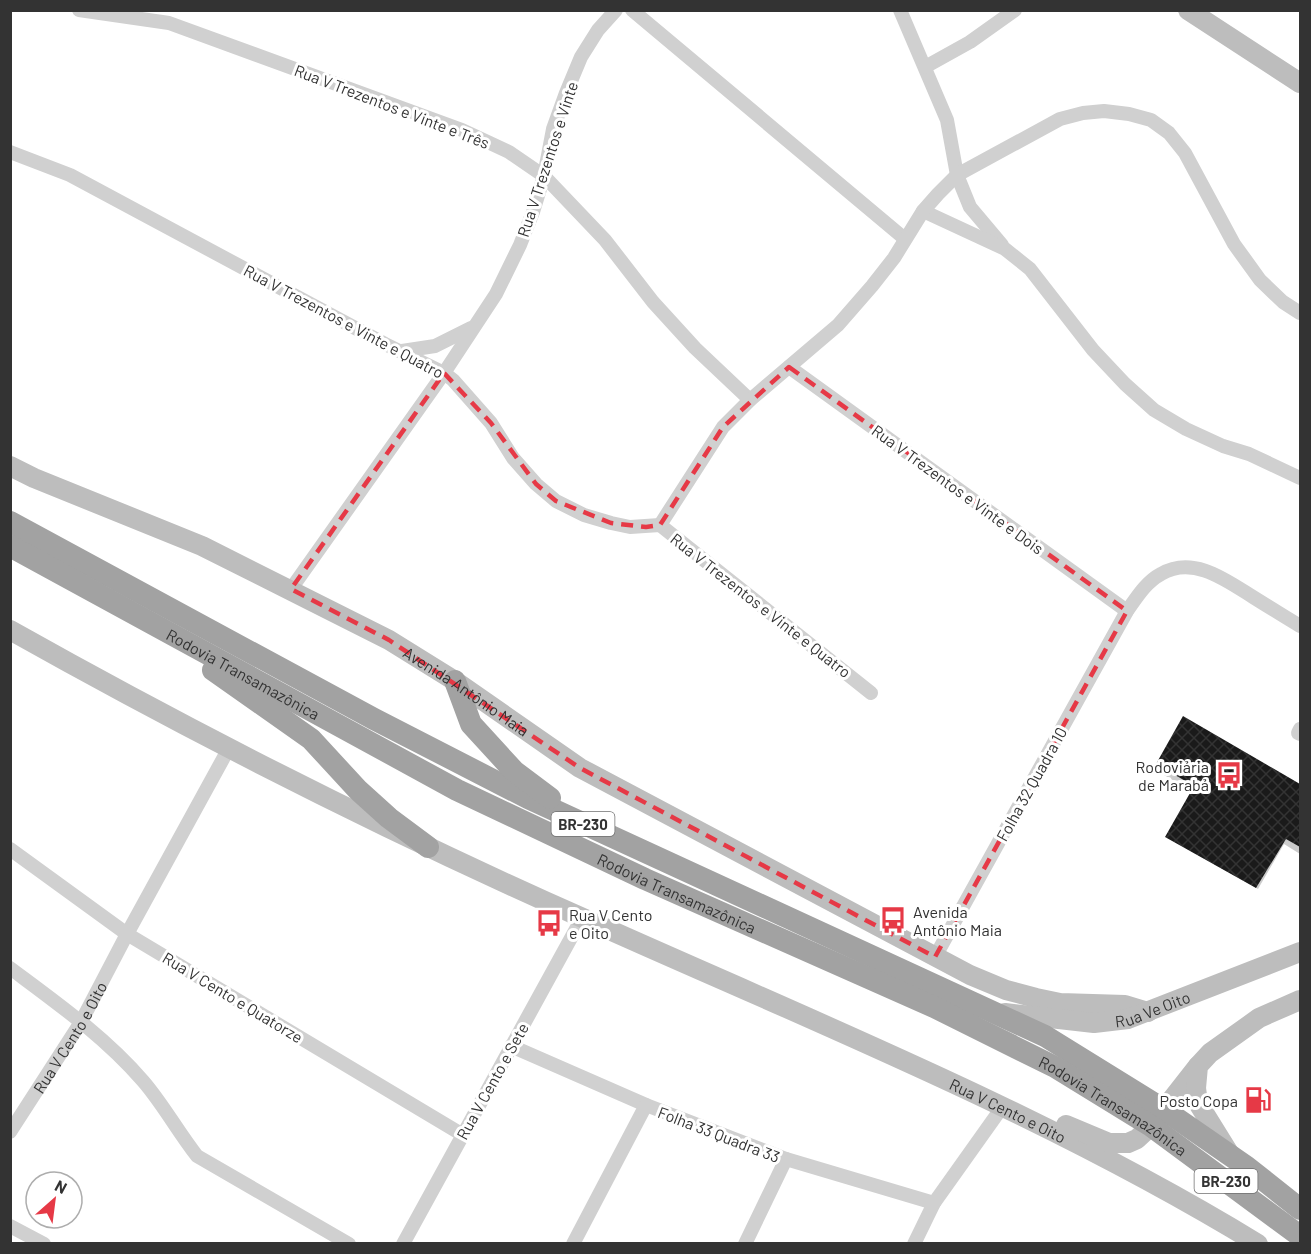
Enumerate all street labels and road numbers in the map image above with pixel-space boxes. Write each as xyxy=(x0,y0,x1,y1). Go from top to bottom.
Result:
street label: Rua V Trezentos e Vinte e Três xyxy=(292,60,492,152)
street label: Rua V Trezentos e Vinte xyxy=(513,79,581,239)
street label: Rua V Trezentos e Vinte e Quatro xyxy=(241,260,447,382)
street label: Rua V Trezentos e Vinte e Dois xyxy=(868,420,1048,558)
street label: Rua V Trezentos e Vinte e Quatro xyxy=(667,529,855,681)
street label: Rodovia Transamazônica xyxy=(164,624,323,723)
street label: Avenida Antônio Maia xyxy=(400,642,533,739)
street label: Folha 32 Quadra 10 xyxy=(992,724,1070,844)
road number: BR-230 xyxy=(552,812,614,836)
street label: Rodovia Transamazônica xyxy=(595,849,759,937)
street label: Rua V Cento e Quatorze xyxy=(159,948,307,1046)
street label: Rua V Cento e Oito xyxy=(28,978,110,1096)
street label: Rua Ve Oito xyxy=(1114,986,1192,1030)
street label: Rua V Cento e Sete xyxy=(452,1019,532,1143)
street label: Rodovia Transamazônica xyxy=(1036,1051,1191,1159)
street label: Rua V Cento e Oito xyxy=(947,1074,1069,1146)
street label: Folha 33 Quadra 33 xyxy=(655,1102,783,1166)
road number: BR-230 xyxy=(1194,1169,1258,1193)

